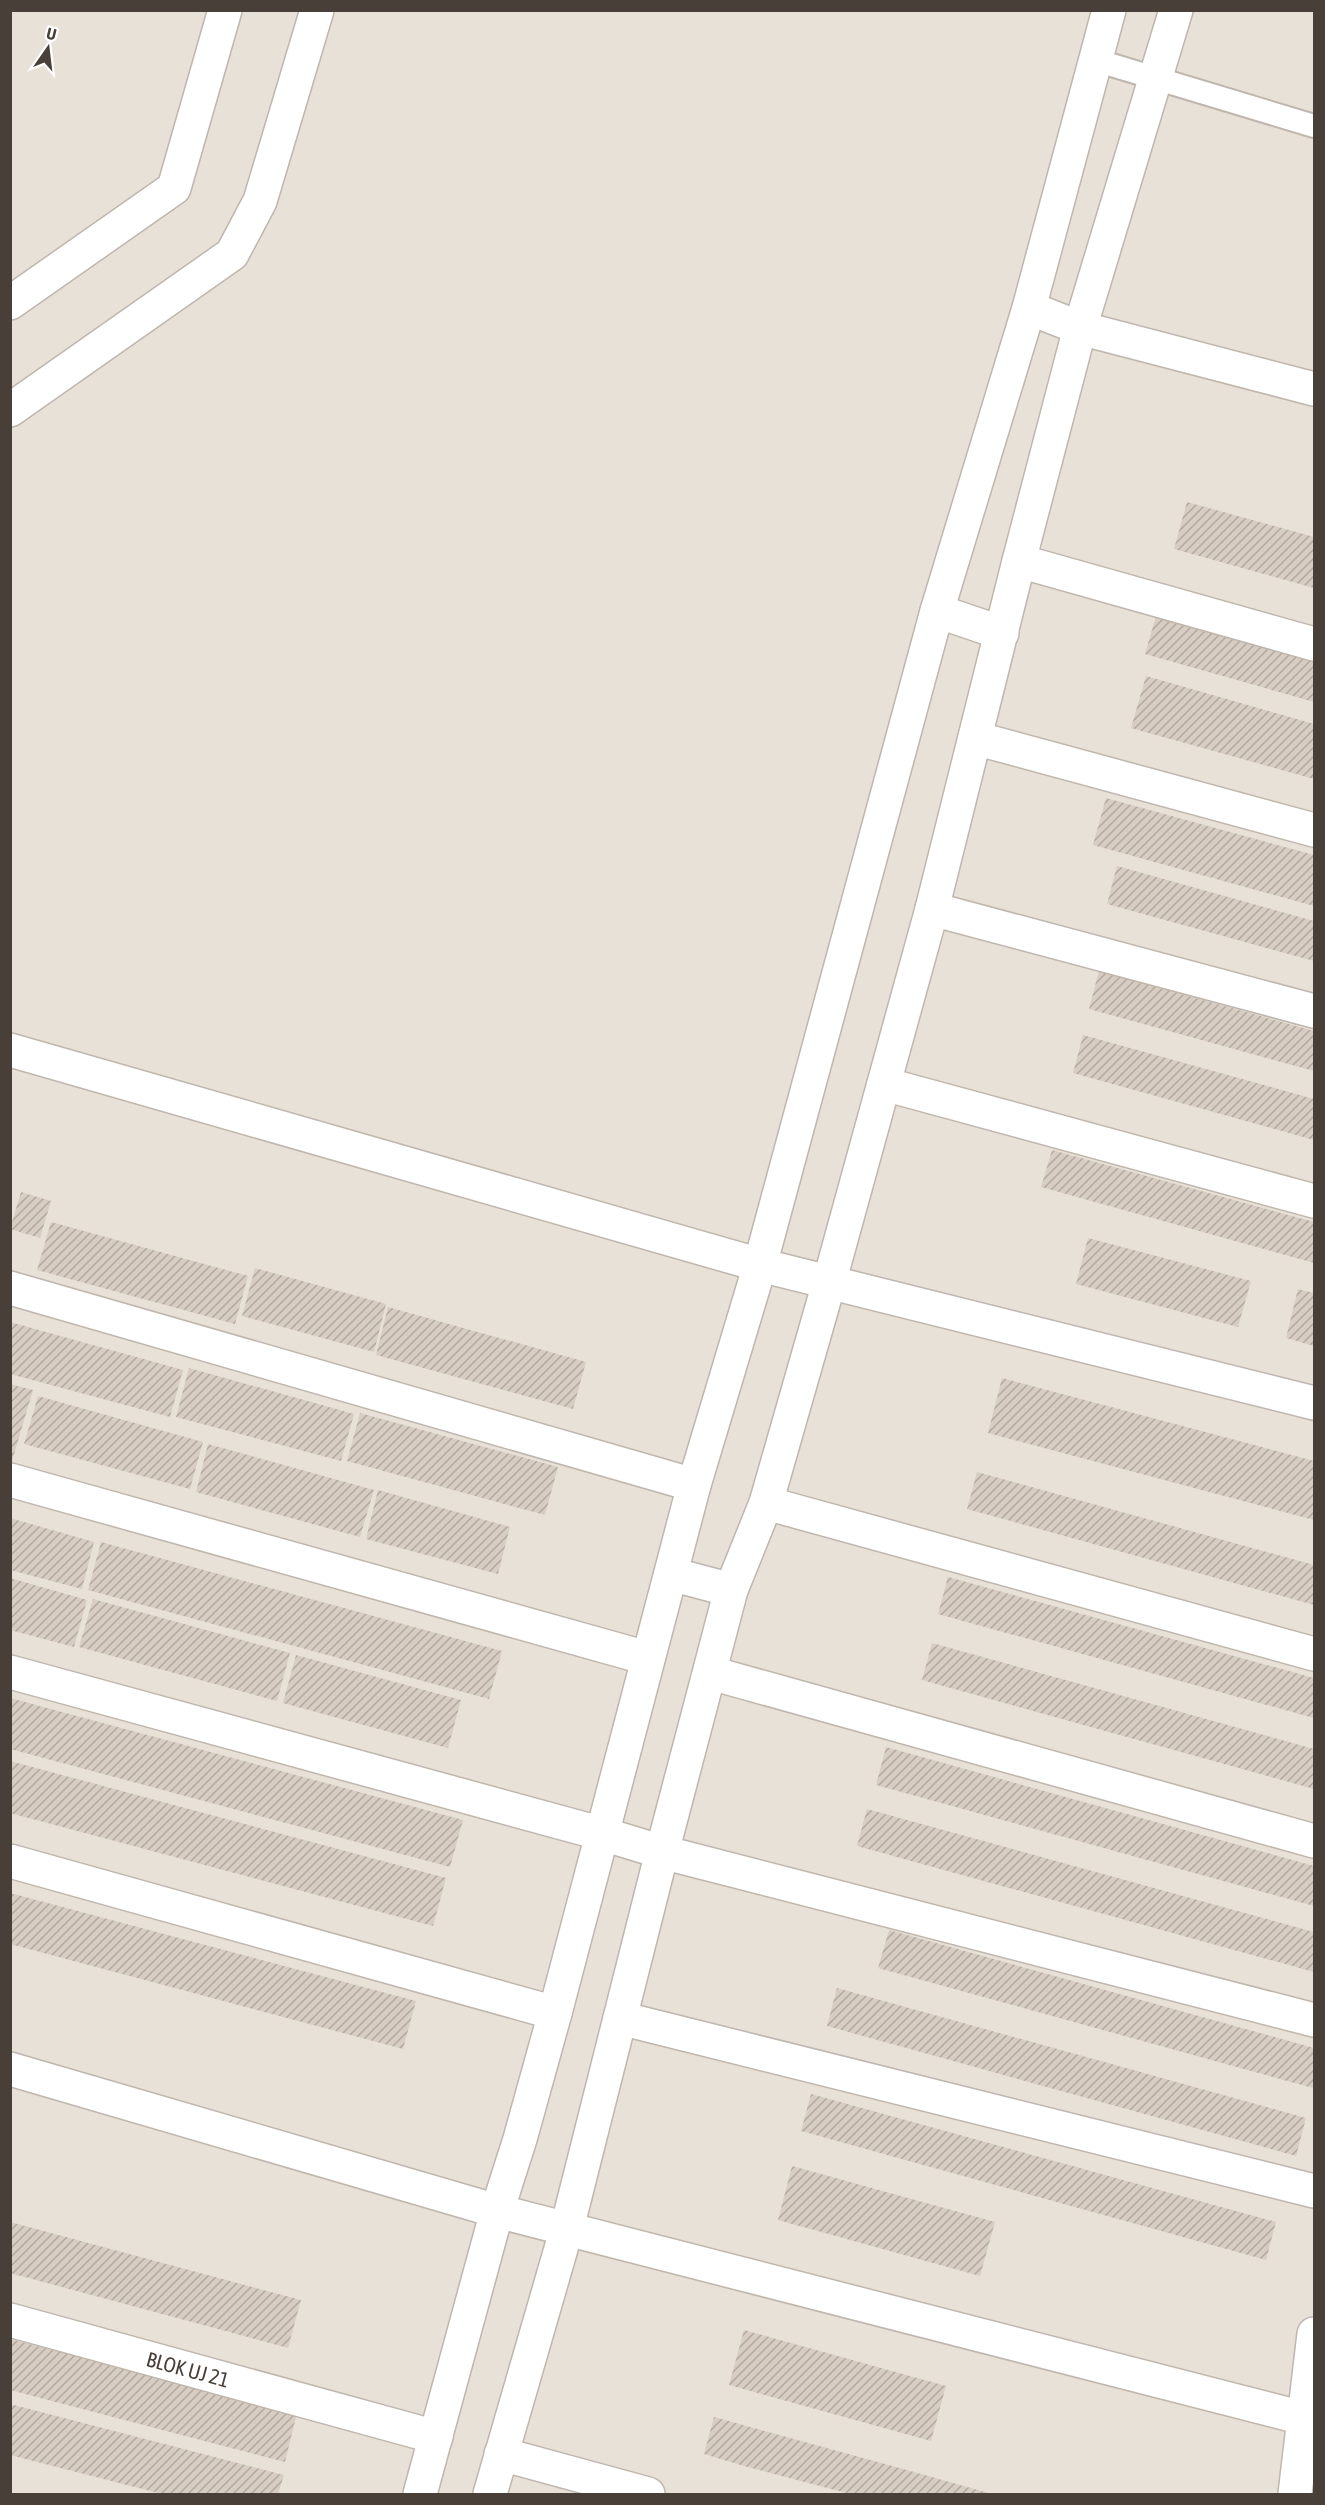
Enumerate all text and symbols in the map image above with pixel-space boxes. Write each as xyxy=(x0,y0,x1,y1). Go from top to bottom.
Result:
north arrow xyxy=(18,18,78,78)
text: U xyxy=(45,24,58,43)
street label: BLOK UJ 21 xyxy=(144,2346,232,2392)

